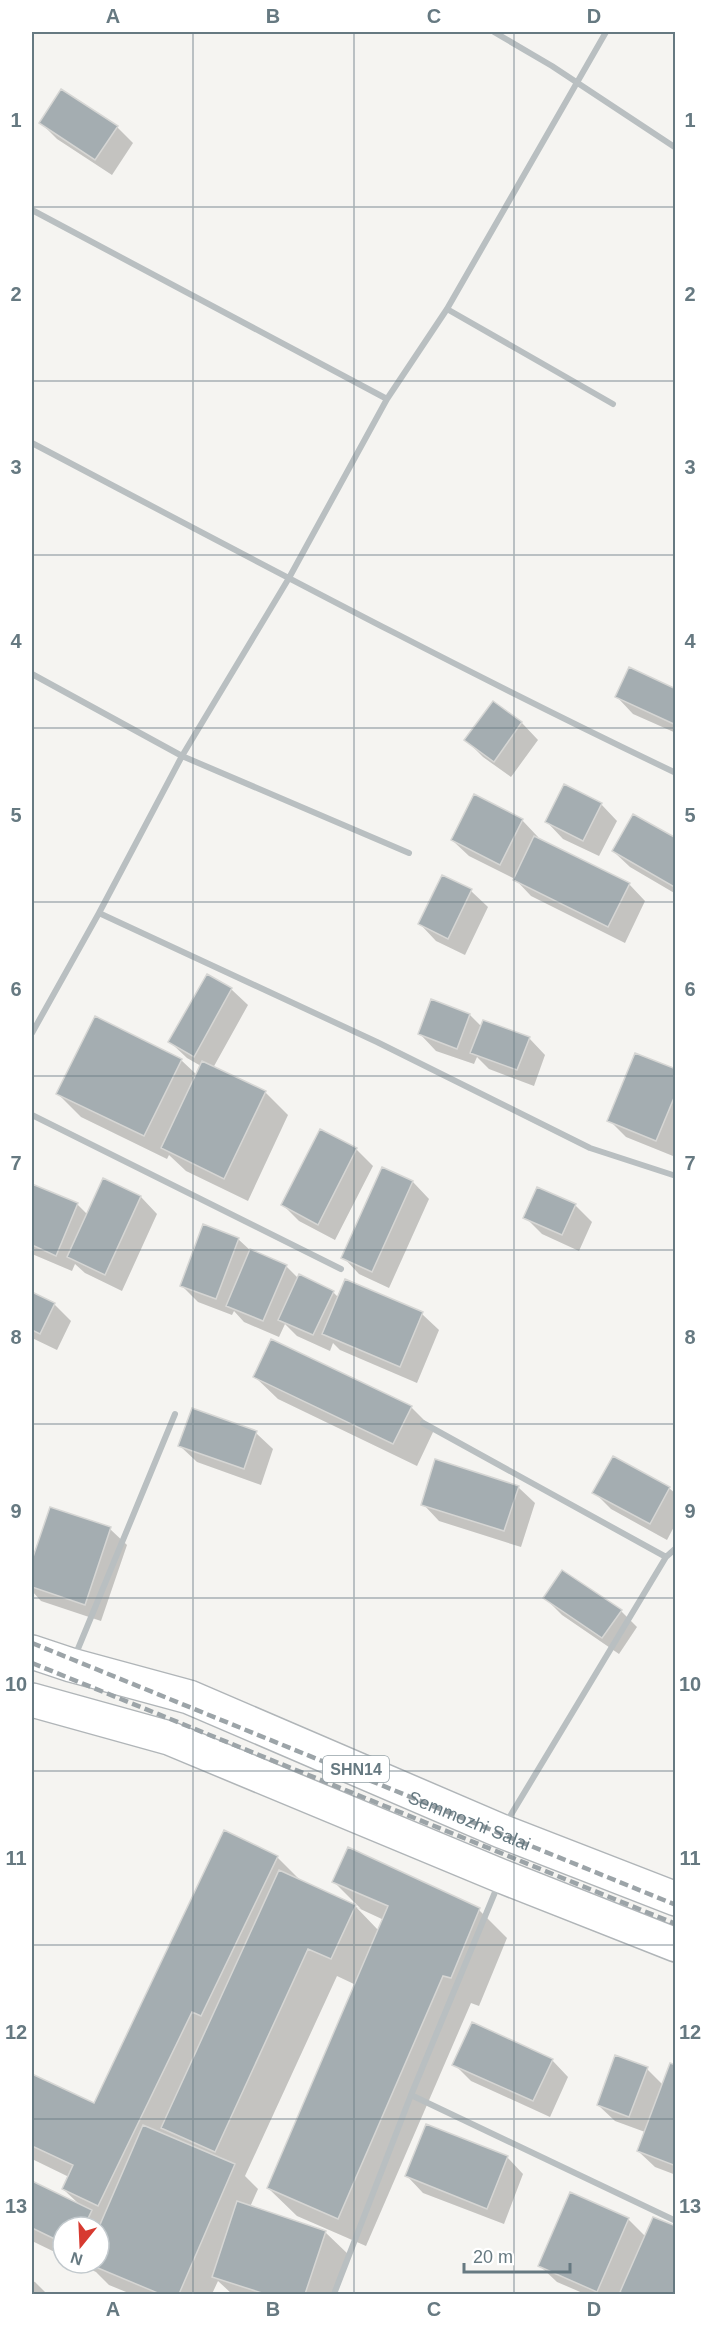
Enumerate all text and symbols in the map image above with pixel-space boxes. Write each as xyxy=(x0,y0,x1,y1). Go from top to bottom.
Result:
text: A xyxy=(106,5,120,27)
text: B xyxy=(266,5,280,27)
text: C xyxy=(427,5,441,27)
text: D xyxy=(587,5,601,27)
text: 1 xyxy=(10,109,22,131)
text: 1 xyxy=(684,109,696,131)
text: 2 xyxy=(10,283,22,305)
text: 2 xyxy=(684,283,696,305)
text: 3 xyxy=(10,456,22,478)
text: 3 xyxy=(684,456,696,478)
text: 4 xyxy=(10,630,22,652)
text: 4 xyxy=(684,630,696,652)
text: 5 xyxy=(10,804,22,826)
text: 5 xyxy=(684,804,696,826)
text: 6 xyxy=(10,978,22,1000)
text: 6 xyxy=(684,978,696,1000)
text: 7 xyxy=(10,1152,22,1174)
text: 7 xyxy=(684,1152,696,1174)
text: 8 xyxy=(10,1326,22,1348)
text: 8 xyxy=(684,1326,696,1348)
text: 9 xyxy=(10,1500,22,1522)
text: 9 xyxy=(684,1500,696,1522)
text: 10 xyxy=(5,1673,27,1695)
text: 10 xyxy=(679,1673,701,1695)
road number: SHN14 xyxy=(323,1756,389,1782)
street label: Semmozhi Salai xyxy=(405,1787,533,1855)
text: 11 xyxy=(5,1847,27,1869)
text: 11 xyxy=(679,1847,701,1869)
text: 12 xyxy=(5,2021,27,2043)
text: 12 xyxy=(679,2021,701,2043)
text: 13 xyxy=(5,2195,27,2217)
text: 13 xyxy=(679,2195,701,2217)
north arrow xyxy=(51,2215,111,2275)
scale bar xyxy=(464,2236,570,2274)
text: 20 m xyxy=(473,2247,513,2267)
text: N xyxy=(68,2249,85,2269)
text: A xyxy=(106,2298,120,2320)
text: B xyxy=(266,2298,280,2320)
text: C xyxy=(427,2298,441,2320)
text: D xyxy=(587,2298,601,2320)

